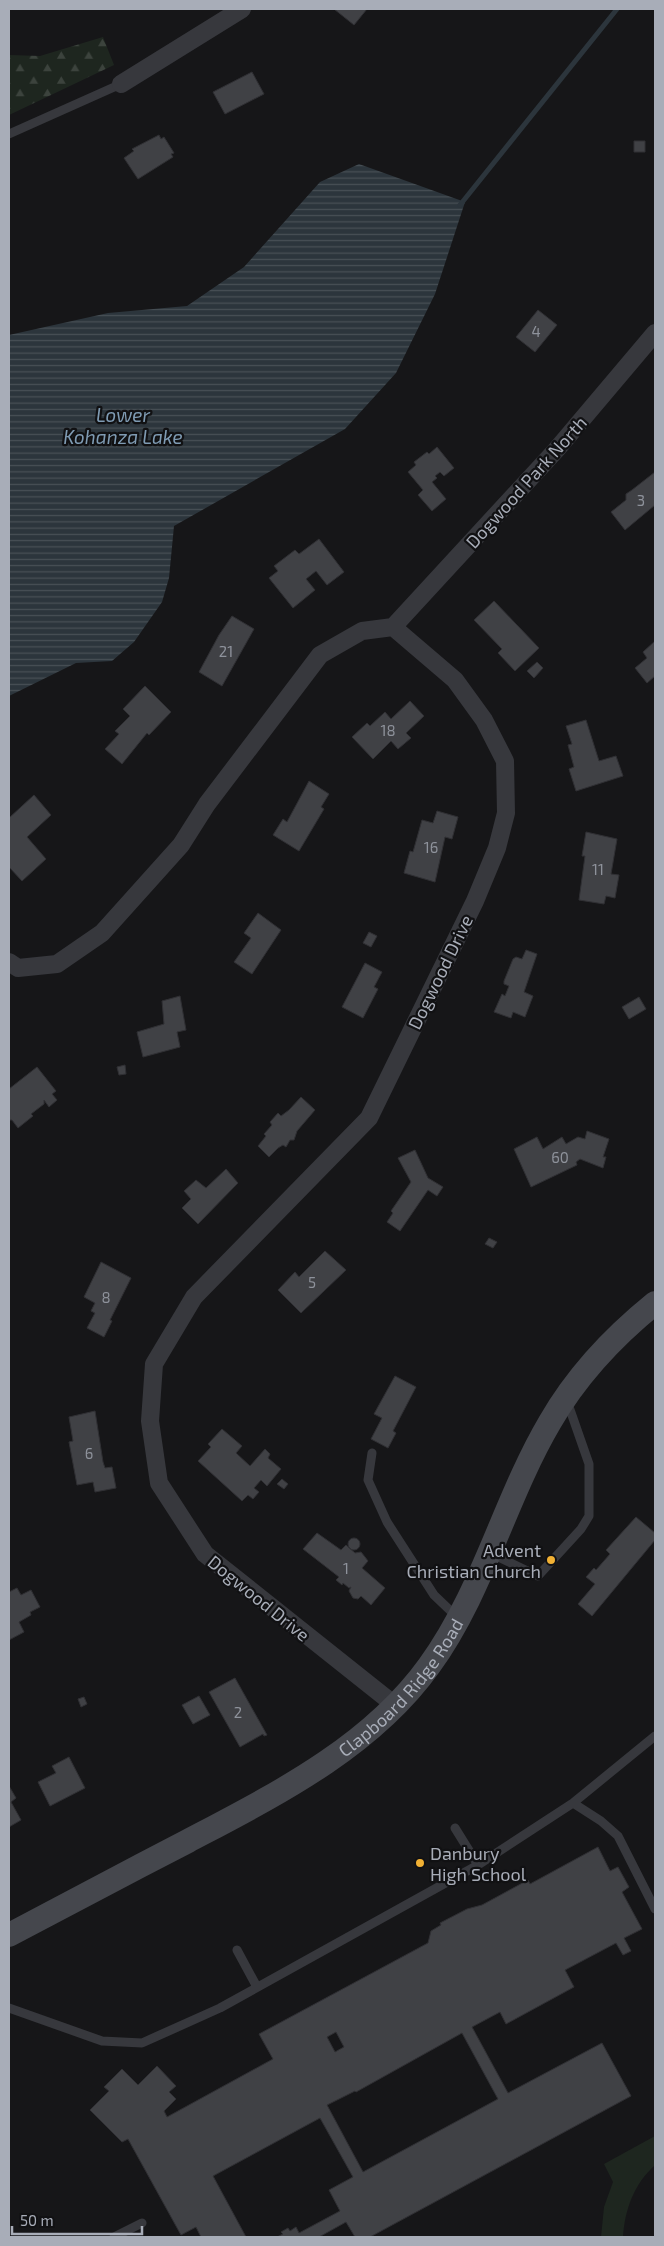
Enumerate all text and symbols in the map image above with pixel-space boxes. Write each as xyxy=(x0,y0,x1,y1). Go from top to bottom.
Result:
house number: 4 xyxy=(531,322,541,340)
water label: Lower Kohanza Lake xyxy=(63,403,183,448)
street label: Dogwood Park North xyxy=(461,412,591,552)
house number: 3 xyxy=(637,491,645,509)
house number: 21 xyxy=(219,642,233,660)
house number: 18 xyxy=(380,721,396,739)
house number: 16 xyxy=(424,838,438,856)
house number: 11 xyxy=(592,860,604,878)
street label: Dogwood Drive xyxy=(403,911,477,1033)
house number: 60 xyxy=(551,1148,569,1166)
house number: 5 xyxy=(308,1273,316,1291)
house number: 8 xyxy=(101,1288,111,1306)
house number: 6 xyxy=(85,1444,93,1462)
place label: Advent Christian Church xyxy=(407,1539,541,1582)
street label: Dogwood Drive xyxy=(204,1550,314,1646)
marker: Advent Christian Church xyxy=(545,1554,557,1566)
house number: 1 xyxy=(343,1559,349,1577)
street label: Clapboard Ridge Road xyxy=(334,1614,468,1761)
house number: 2 xyxy=(234,1703,242,1721)
place label: Danbury High School xyxy=(430,1842,527,1885)
marker: Danbury High School xyxy=(414,1857,426,1869)
scale bar xyxy=(12,2204,142,2236)
text: 50 m xyxy=(20,2211,54,2229)

